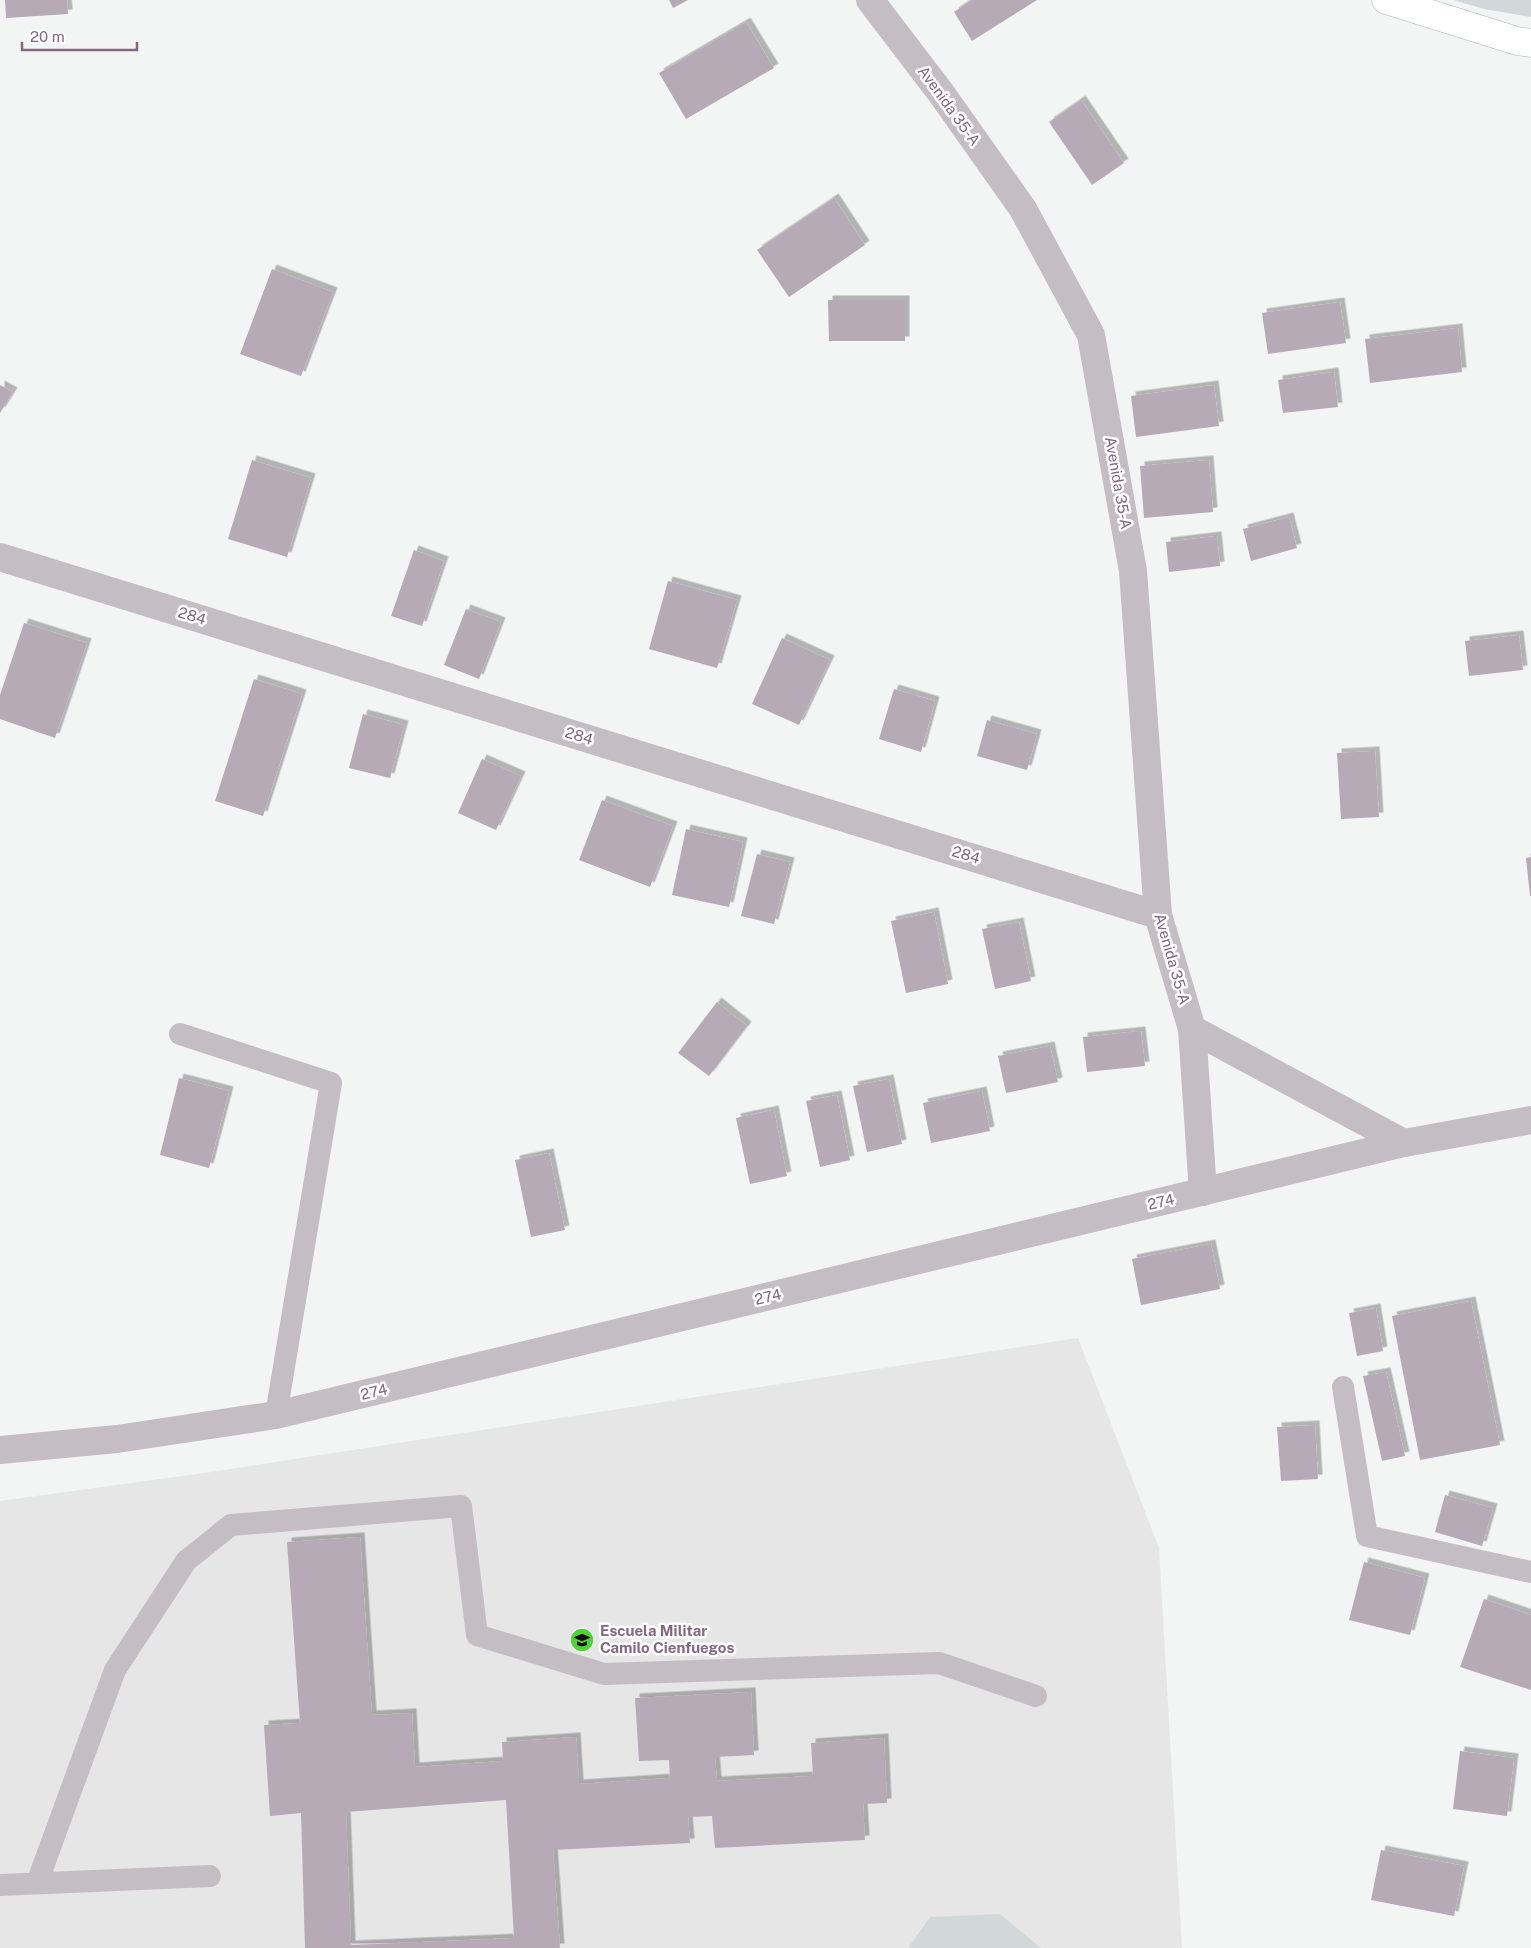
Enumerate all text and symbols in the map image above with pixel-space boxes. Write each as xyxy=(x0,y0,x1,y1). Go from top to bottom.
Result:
scale bar xyxy=(22,20,138,52)
text: 20 m xyxy=(30,28,65,45)
street label: Avenida 35-A xyxy=(915,63,984,149)
street label: Avenida 35-A xyxy=(1102,435,1135,531)
street label: 284 xyxy=(176,603,208,628)
street label: 284 xyxy=(563,723,595,748)
street label: 284 xyxy=(950,842,982,867)
street label: Avenida 35-A xyxy=(1151,911,1194,1007)
street label: 274 xyxy=(1146,1190,1176,1213)
street label: 274 xyxy=(753,1285,783,1308)
street label: 274 xyxy=(359,1380,389,1403)
place label: Escuela Militar Camilo Cienfuegos xyxy=(600,1622,734,1656)
school or university icon: Escuela Militar Camilo Cienfuegos xyxy=(569,1627,595,1653)

